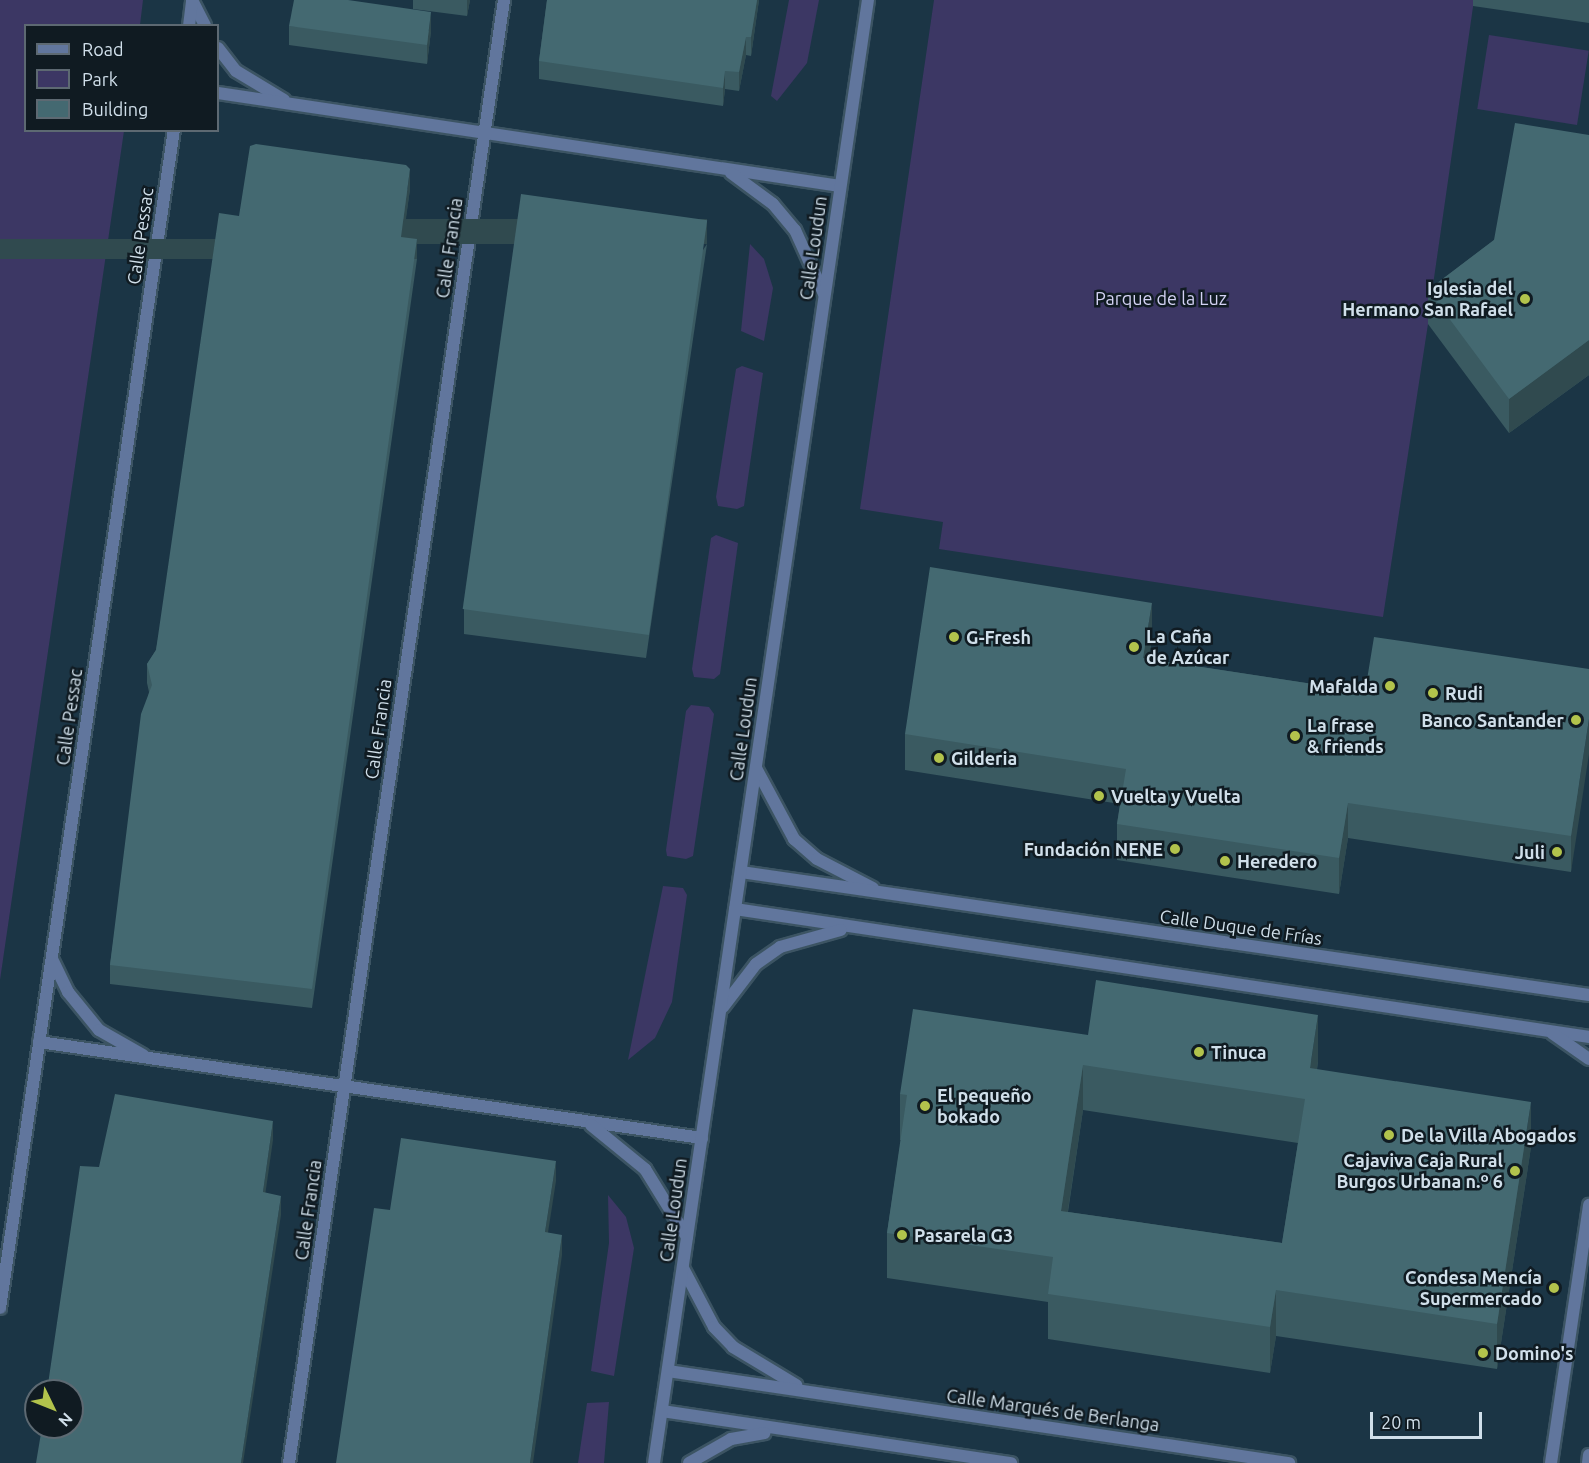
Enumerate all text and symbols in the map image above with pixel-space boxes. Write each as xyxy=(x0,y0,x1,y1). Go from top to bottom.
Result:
legend xyxy=(24,24,219,132)
text: Road xyxy=(82,39,124,59)
text: Park xyxy=(82,69,118,89)
text: Building xyxy=(82,99,148,119)
street label: Calle Pessac xyxy=(123,186,157,286)
street label: Calle Loudun xyxy=(795,195,831,301)
street label: Calle Francia xyxy=(431,196,467,300)
place label: Iglesia del Hermano San Rafael xyxy=(1342,278,1513,320)
park label: Parque de la Luz xyxy=(1095,287,1227,309)
marker: Iglesia del Hermano San Rafael xyxy=(1518,292,1532,306)
place label: G-Fresh xyxy=(966,626,1031,648)
place label: La Caña de Azúcar xyxy=(1146,626,1229,668)
marker: G-Fresh xyxy=(947,630,961,644)
marker: La Caña de Azúcar xyxy=(1127,640,1141,654)
street label: Calle Pessac xyxy=(52,667,86,767)
place label: Mafalda xyxy=(1309,675,1378,697)
street label: Calle Loudun xyxy=(725,676,761,782)
street label: Calle Francia xyxy=(360,677,396,781)
marker: Mafalda xyxy=(1383,679,1397,693)
place label: Rudi xyxy=(1445,682,1483,704)
marker: Rudi xyxy=(1426,686,1440,700)
place label: Banco Santander xyxy=(1421,709,1564,731)
marker: Banco Santander xyxy=(1569,713,1583,727)
place label: La frase & friends xyxy=(1307,715,1384,758)
marker: La frase & friends xyxy=(1288,729,1302,743)
place label: Gilderia xyxy=(951,747,1017,769)
marker: Gilderia xyxy=(932,751,946,765)
place label: Vuelta y Vuelta xyxy=(1111,785,1241,807)
marker: Vuelta y Vuelta xyxy=(1092,789,1106,803)
place label: Fundación NENE xyxy=(1024,838,1163,860)
place label: Juli xyxy=(1515,841,1545,863)
marker: Fundación NENE xyxy=(1168,842,1182,856)
marker: Juli xyxy=(1550,845,1564,859)
place label: Heredero xyxy=(1237,850,1317,872)
marker: Heredero xyxy=(1218,854,1232,868)
street label: Calle Duque de Frías xyxy=(1158,905,1324,949)
place label: Tinuca xyxy=(1211,1041,1267,1063)
marker: Tinuca xyxy=(1192,1045,1206,1059)
place label: El pequeño bokado xyxy=(937,1085,1032,1128)
marker: El pequeño bokado xyxy=(918,1099,932,1113)
place label: De la Villa Abogados xyxy=(1401,1124,1577,1146)
marker: De la Villa Abogados xyxy=(1382,1128,1396,1142)
place label: Cajaviva Caja Rural Burgos Urbana n.º 6 xyxy=(1336,1150,1503,1192)
street label: Calle Loudun xyxy=(655,1157,691,1263)
street label: Calle Francia xyxy=(290,1158,326,1262)
marker: Cajaviva Caja Rural Burgos Urbana n.º 6 xyxy=(1508,1164,1522,1178)
place label: Pasarela G3 xyxy=(914,1224,1013,1246)
marker: Pasarela G3 xyxy=(895,1228,909,1242)
place label: Condesa Mencía Supermercado xyxy=(1405,1267,1542,1310)
marker: Condesa Mencía Supermercado xyxy=(1547,1281,1561,1295)
place label: Domino's xyxy=(1495,1342,1573,1364)
marker: Domino's xyxy=(1476,1346,1490,1360)
north arrow xyxy=(24,1379,84,1439)
street label: Calle Marqués de Berlanga xyxy=(945,1384,1161,1436)
scale bar xyxy=(1373,1400,1486,1438)
text: N xyxy=(55,1409,76,1430)
text: 20 m xyxy=(1381,1412,1421,1432)

